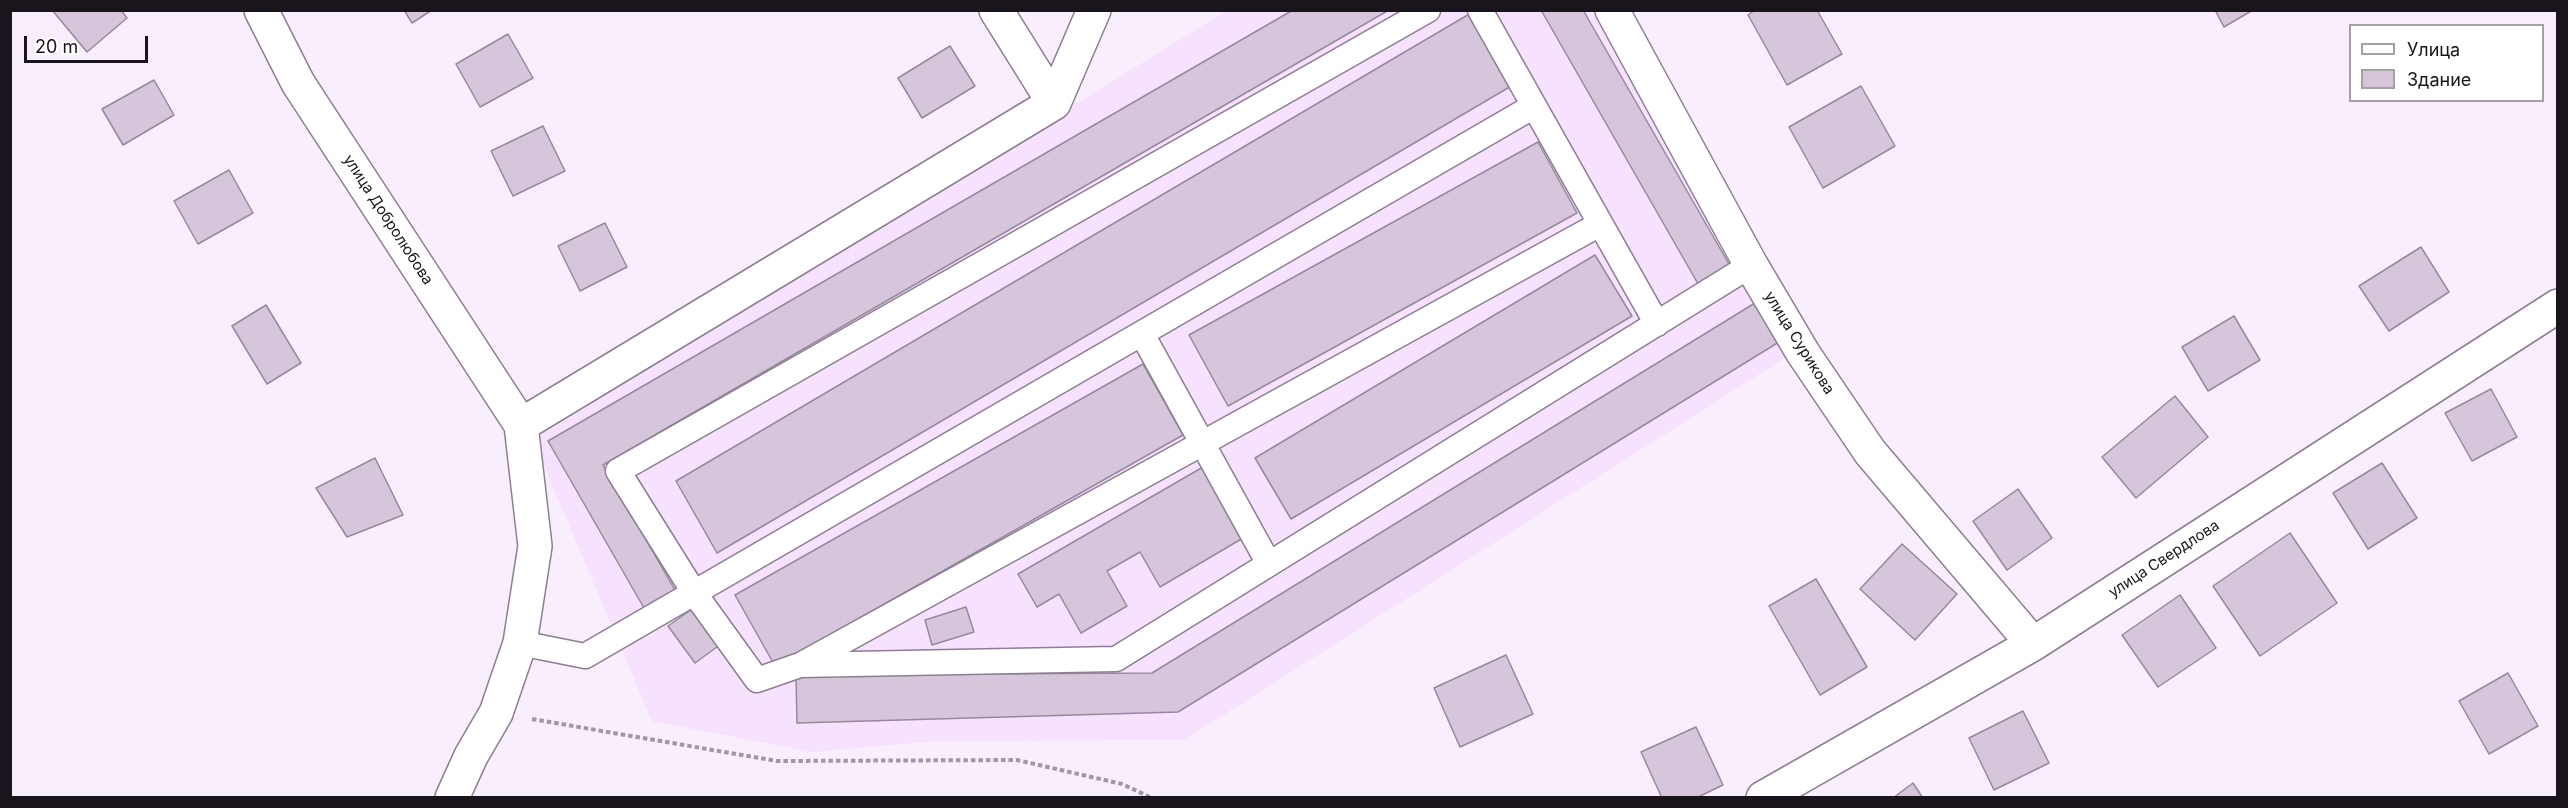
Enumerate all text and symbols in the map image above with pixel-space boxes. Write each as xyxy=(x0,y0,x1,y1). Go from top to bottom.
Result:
scale bar xyxy=(27,24,152,62)
legend xyxy=(2349,24,2544,102)
text: 20 m xyxy=(35,36,78,57)
text: Улица xyxy=(2407,39,2460,60)
text: Здание xyxy=(2407,69,2471,90)
street label: улица Добролюбова xyxy=(339,152,437,288)
street label: улица Сурикова xyxy=(1760,288,1838,398)
street label: улица Свердлова xyxy=(2105,517,2223,601)

